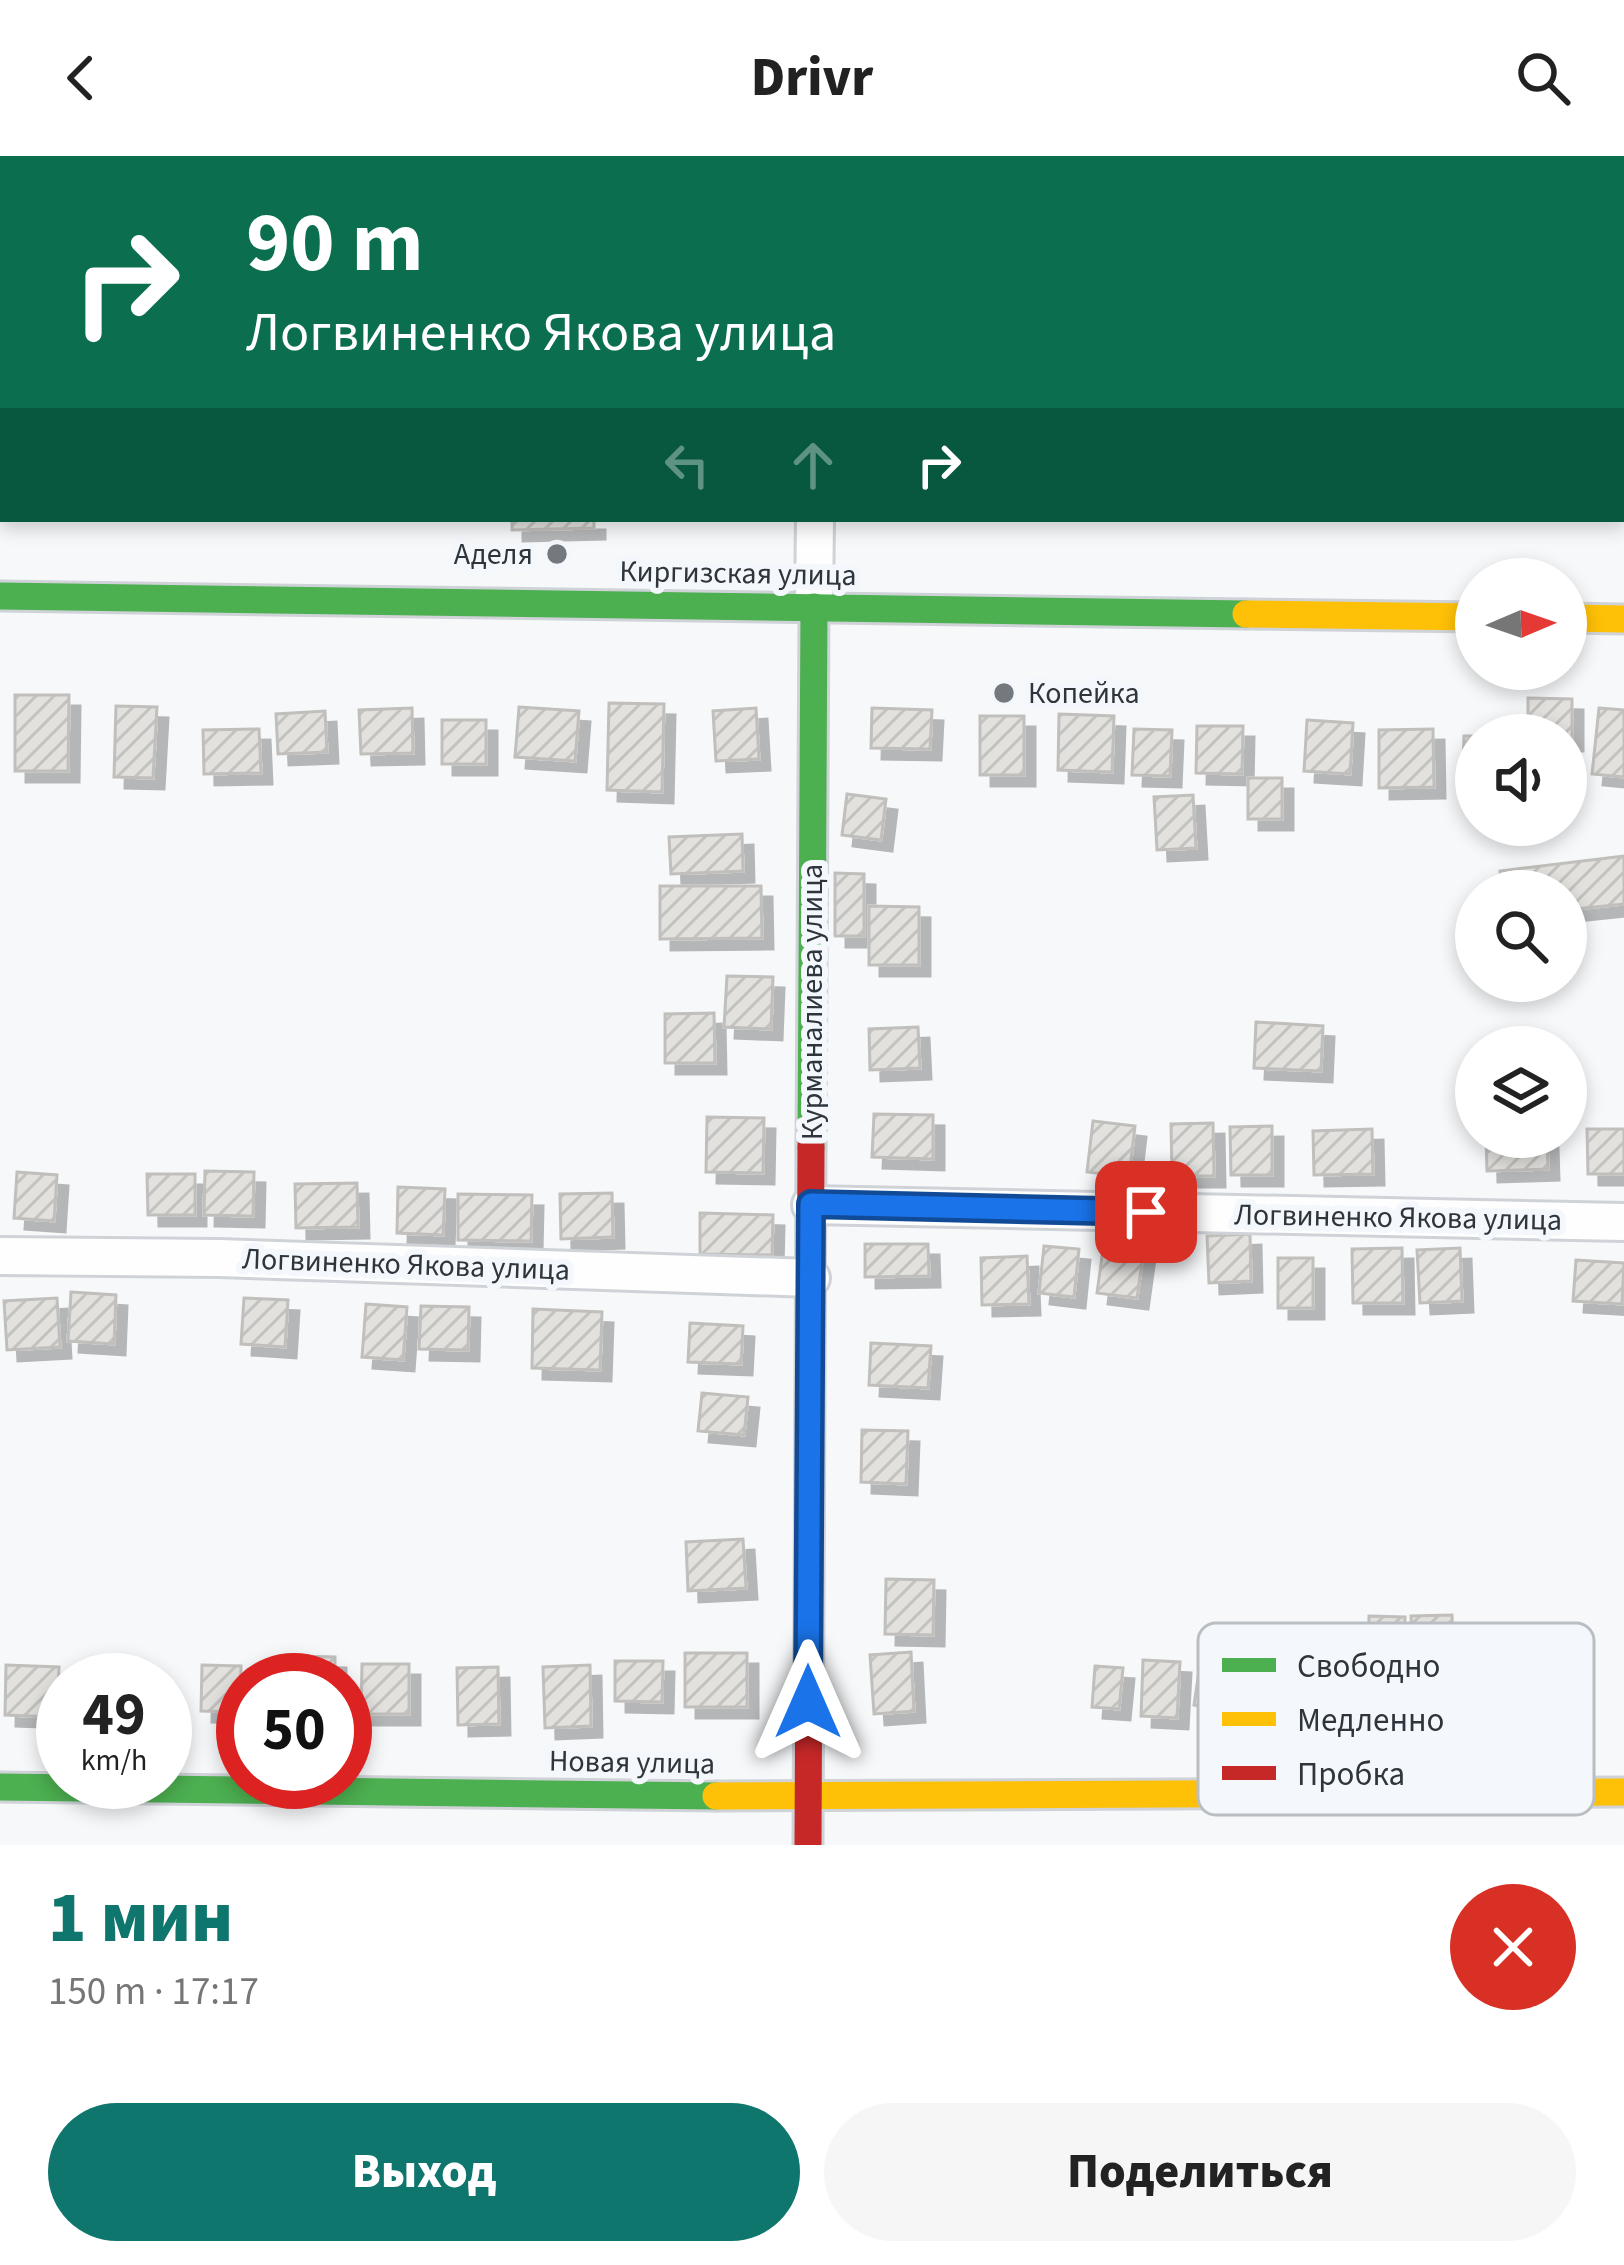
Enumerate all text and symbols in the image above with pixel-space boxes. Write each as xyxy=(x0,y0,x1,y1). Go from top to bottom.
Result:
text: Drivr xyxy=(751,40,873,117)
icon: back xyxy=(48,45,114,111)
icon: search xyxy=(1510,45,1576,111)
text: 90 m xyxy=(246,184,424,304)
icon: right xyxy=(48,204,204,360)
text: Логвиненко Якова улица xyxy=(246,295,836,372)
icon: left xyxy=(654,432,720,498)
icon: ahead xyxy=(780,432,846,498)
icon: right xyxy=(906,432,972,498)
place label: Аделя xyxy=(454,533,533,576)
marker: Аделя xyxy=(544,541,570,567)
street label: Киргизская улица xyxy=(619,550,857,597)
north arrow xyxy=(1455,558,1587,690)
map controls xyxy=(1455,558,1587,1158)
place label: Копейка xyxy=(1028,672,1140,715)
marker: Копейка xyxy=(991,680,1017,706)
button: sound xyxy=(1455,714,1587,846)
street label: Курманалиева улица xyxy=(791,864,834,1140)
button: search xyxy=(1455,870,1587,1002)
button: layers xyxy=(1455,1026,1587,1158)
pin xyxy=(1095,1161,1197,1263)
icon: arrive xyxy=(1113,1179,1179,1245)
street label: Логвиненко Якова улица xyxy=(1234,1193,1562,1242)
street label: Логвиненко Якова улица xyxy=(241,1237,571,1292)
legend xyxy=(1198,1623,1594,1815)
position arrow xyxy=(745,1639,871,1765)
text: Свободно xyxy=(1297,1643,1440,1690)
speed limit sign: 50 xyxy=(216,1653,372,1809)
text: 49 xyxy=(82,1673,146,1758)
text: Медленно xyxy=(1297,1697,1444,1744)
text: km/h xyxy=(81,1739,147,1782)
street label: Новая улица xyxy=(548,1740,715,1785)
text: Пробка xyxy=(1297,1751,1405,1798)
text: 1 мин xyxy=(48,1867,233,1970)
button: close xyxy=(1450,1884,1576,2010)
text: 150 m · 17:17 xyxy=(48,1964,259,2020)
button: Выход xyxy=(48,2103,800,2241)
button: Поделиться xyxy=(824,2103,1576,2241)

